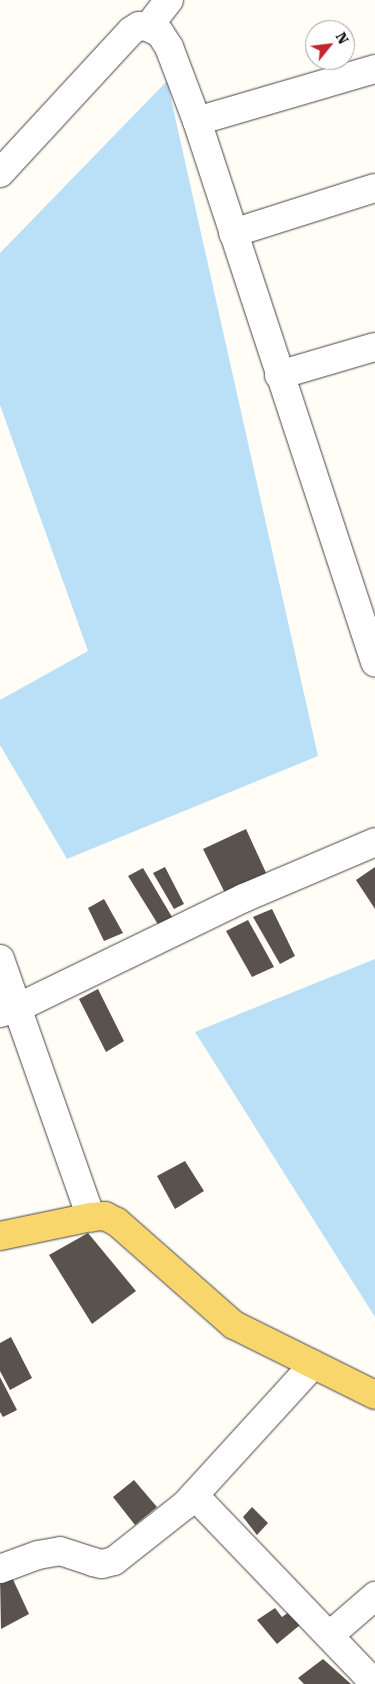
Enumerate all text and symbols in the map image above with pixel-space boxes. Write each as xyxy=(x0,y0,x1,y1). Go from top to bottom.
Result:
north arrow xyxy=(305,20,355,70)
text: N xyxy=(333,30,352,47)

